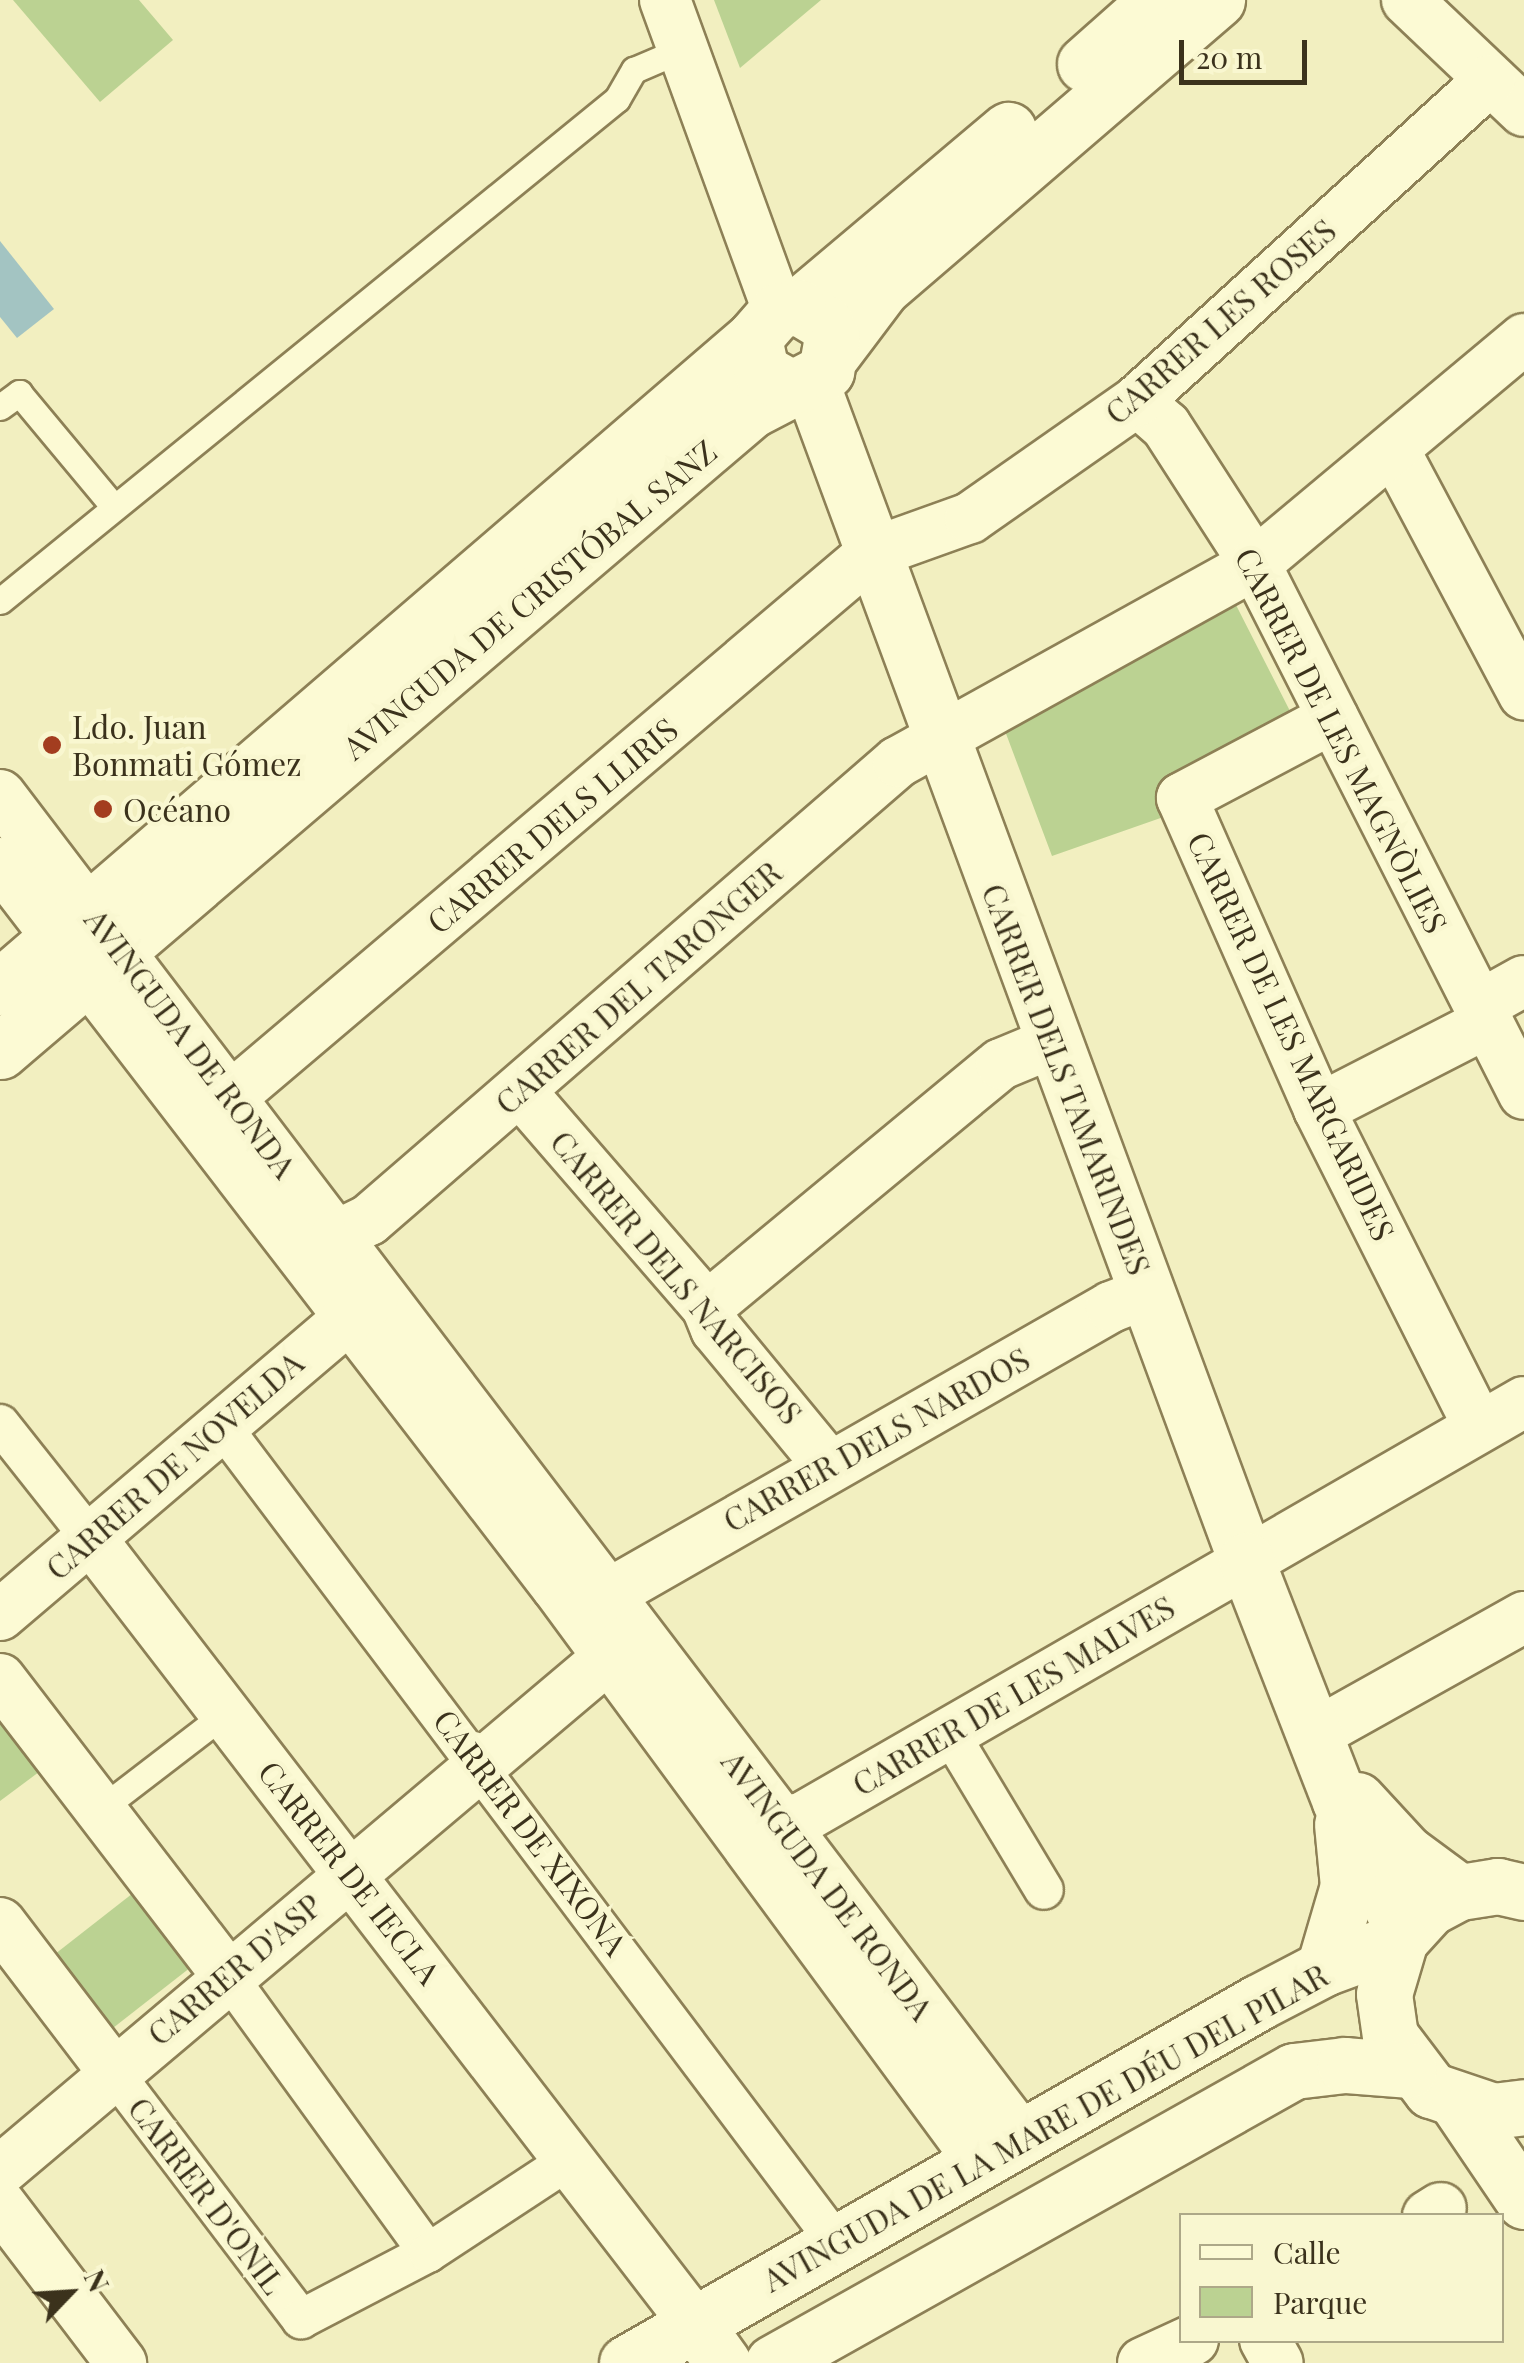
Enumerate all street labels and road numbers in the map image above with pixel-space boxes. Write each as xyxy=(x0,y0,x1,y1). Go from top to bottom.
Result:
street label: CARRER LES ROSES xyxy=(1097,210,1343,432)
street label: AVINGUDA DE CRISTÓBAL SANZ xyxy=(334,431,724,767)
street label: CARRER DE LES MAGNÒLIES xyxy=(1228,541,1456,939)
street label: CARRER DELS LLIRIS xyxy=(419,709,685,941)
street label: CARRER DE LES MARGARIDES xyxy=(1180,826,1404,1246)
street label: CARRER DEL TARONGER xyxy=(487,852,789,1122)
street label: CARRER DELS TAMARINDES xyxy=(974,878,1160,1280)
street label: AVINGUDA DE RONDA xyxy=(77,901,305,1185)
street label: CARRER DELS NARCISOS xyxy=(543,1122,811,1432)
street label: CARRER DELS NARDOS xyxy=(716,1339,1036,1539)
street label: CARRER DE NOVELDA xyxy=(38,1343,310,1587)
street label: CARRER DE LES MALVES xyxy=(845,1587,1181,1803)
street label: CARRER DE XIXONA xyxy=(426,1701,636,1963)
street label: AVINGUDA DE RONDA xyxy=(714,1743,942,2027)
street label: CARRER DE IECLA xyxy=(251,1753,449,1991)
street label: CARRER D'ASP xyxy=(139,1885,329,2053)
street label: AVINGUDA DE LA MARE DE DÉU DEL PILAR xyxy=(756,1955,1334,2299)
street label: CARRER D'ONIL xyxy=(121,2089,293,2301)

